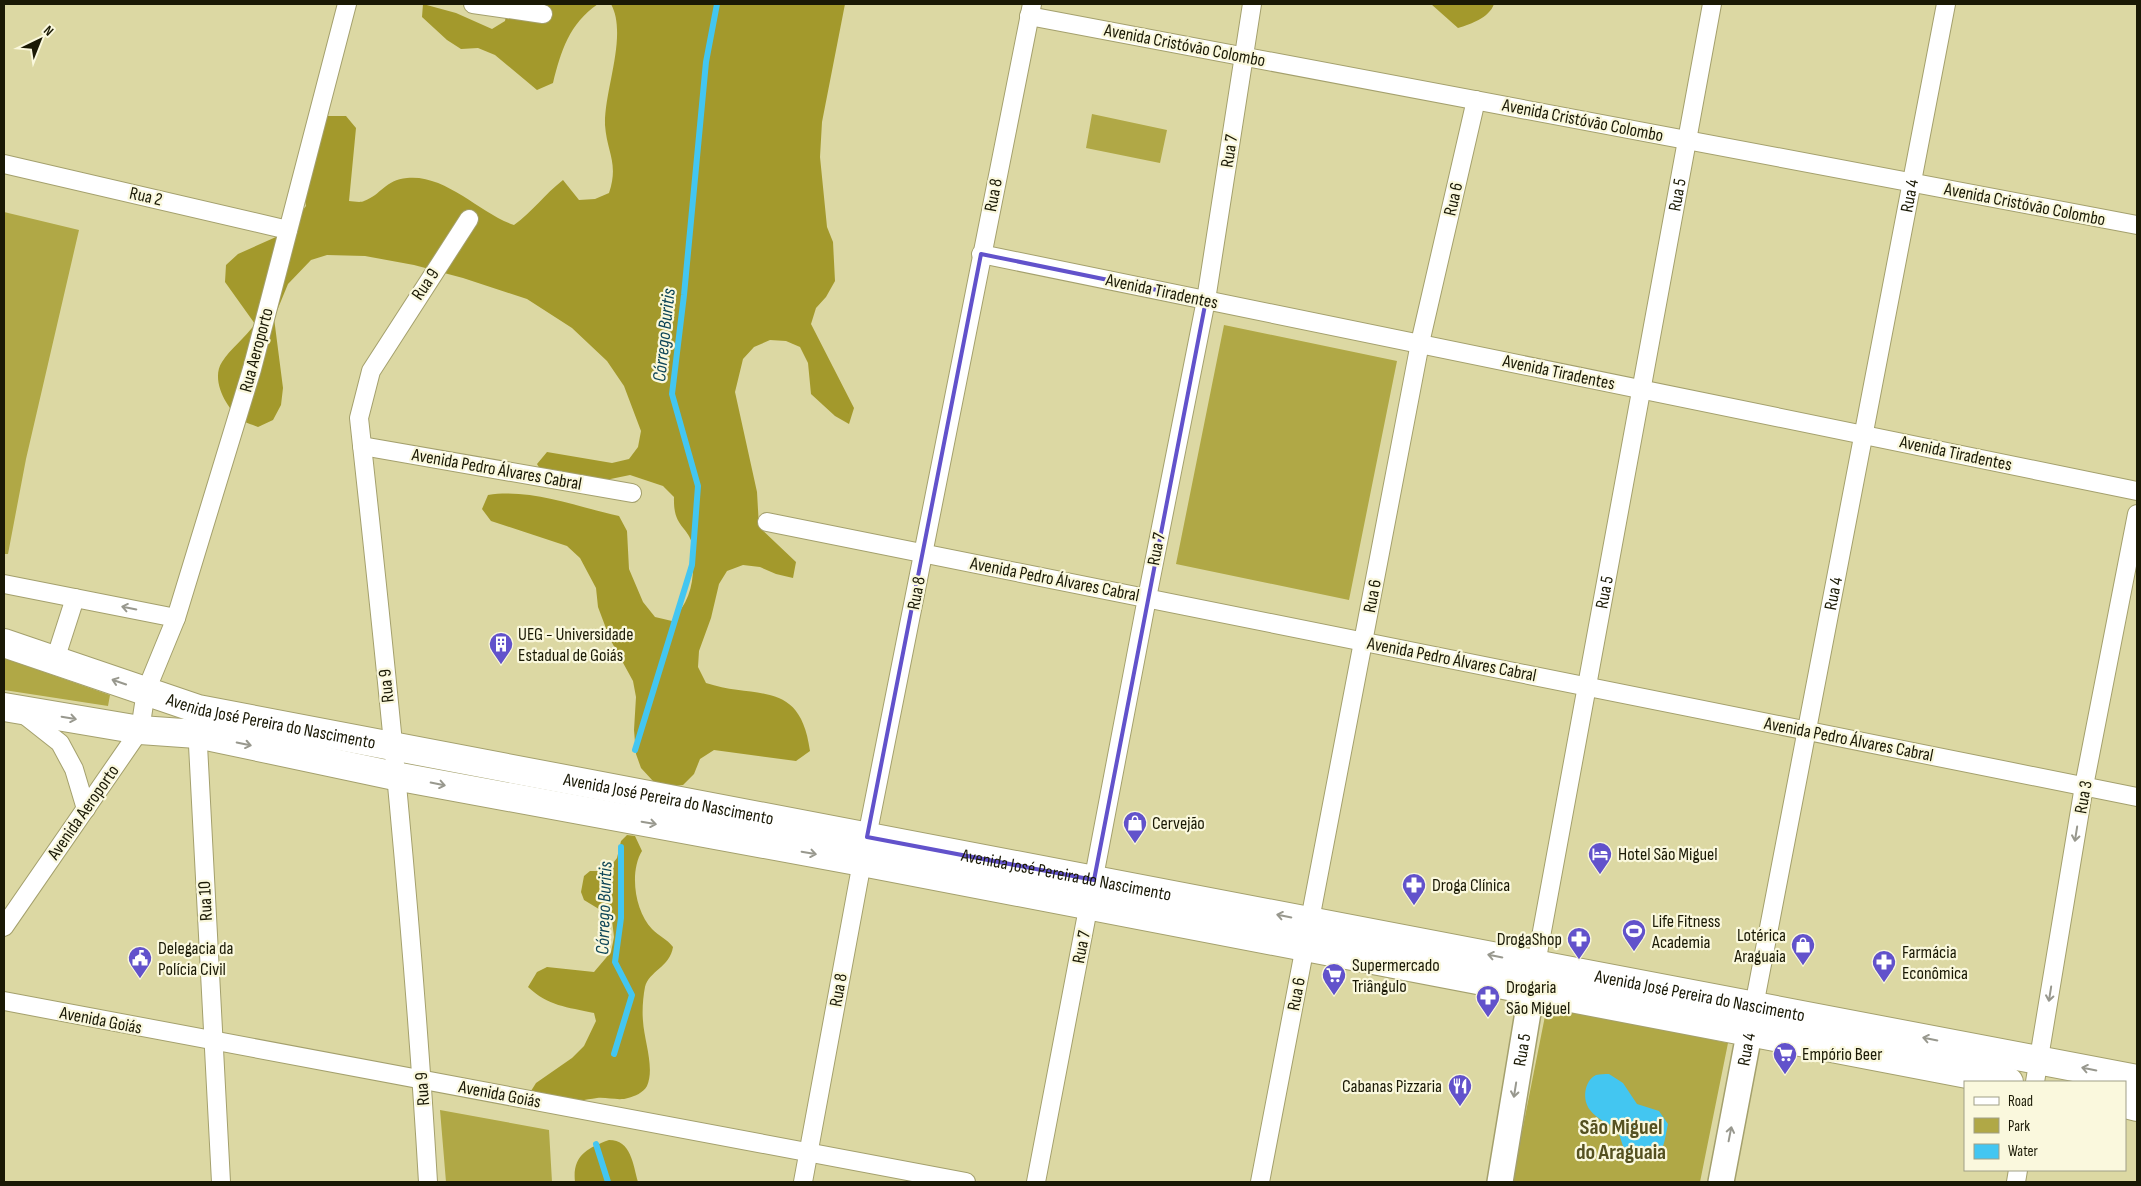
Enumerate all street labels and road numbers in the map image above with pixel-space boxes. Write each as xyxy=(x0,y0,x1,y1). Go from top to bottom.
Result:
street label: Avenida Cristóvão Colombo xyxy=(1102,19,1267,71)
street label: Avenida Cristóvão Colombo xyxy=(1500,94,1665,146)
street label: Rua 7 xyxy=(1217,132,1243,169)
street label: Rua 8 xyxy=(980,177,1007,214)
street label: Rua 5 xyxy=(1664,177,1691,213)
street label: Rua 4 xyxy=(1896,177,1923,214)
street label: Avenida Cristóvão Colombo xyxy=(1942,178,2107,230)
street label: Rua 6 xyxy=(1439,180,1468,218)
street label: Rua 2 xyxy=(127,183,164,210)
street label: Rua 9 xyxy=(407,264,444,304)
street label: Avenida Tiradentes xyxy=(1103,269,1220,314)
street label: Rua Aeroporto xyxy=(235,306,278,395)
street label: Avenida Tiradentes xyxy=(1500,350,1617,395)
street label: Avenida Tiradentes xyxy=(1897,431,2014,476)
street label: Avenida Pedro Álvares Cabral xyxy=(410,444,583,495)
street label: Rua 7 xyxy=(1143,530,1170,567)
street label: Avenida Pedro Álvares Cabral xyxy=(968,553,1141,606)
street label: Rua 5 xyxy=(1591,574,1618,610)
street label: Rua 8 xyxy=(903,575,930,612)
street label: Rua 4 xyxy=(1820,575,1847,612)
street label: Rua 6 xyxy=(1359,578,1386,615)
street label: Avenida Pedro Álvares Cabral xyxy=(1365,633,1538,686)
street label: Rua 9 xyxy=(374,668,399,704)
street label: Avenida José Pereira do Nascimento xyxy=(163,689,377,754)
street label: Avenida Pedro Álvares Cabral xyxy=(1762,713,1935,766)
street label: Avenida Aeroporto xyxy=(43,761,124,864)
street label: Avenida José Pereira do Nascimento xyxy=(561,769,775,830)
street label: Rua 3 xyxy=(2070,779,2097,815)
street label: Avenida José Pereira do Nascimento xyxy=(959,845,1173,906)
street label: Rua 10 xyxy=(194,880,217,921)
street label: Rua 7 xyxy=(1068,928,1095,965)
street label: Avenida José Pereira do Nascimento xyxy=(1592,966,1807,1026)
street label: Rua 8 xyxy=(825,972,852,1008)
street label: Rua 6 xyxy=(1283,976,1310,1013)
street label: Avenida Goiás xyxy=(57,1002,144,1039)
street label: Rua 4 xyxy=(1733,1031,1760,1068)
street label: Rua 5 xyxy=(1509,1032,1535,1068)
street label: Rua 9 xyxy=(411,1071,434,1106)
street label: Avenida Goiás xyxy=(456,1076,543,1113)

